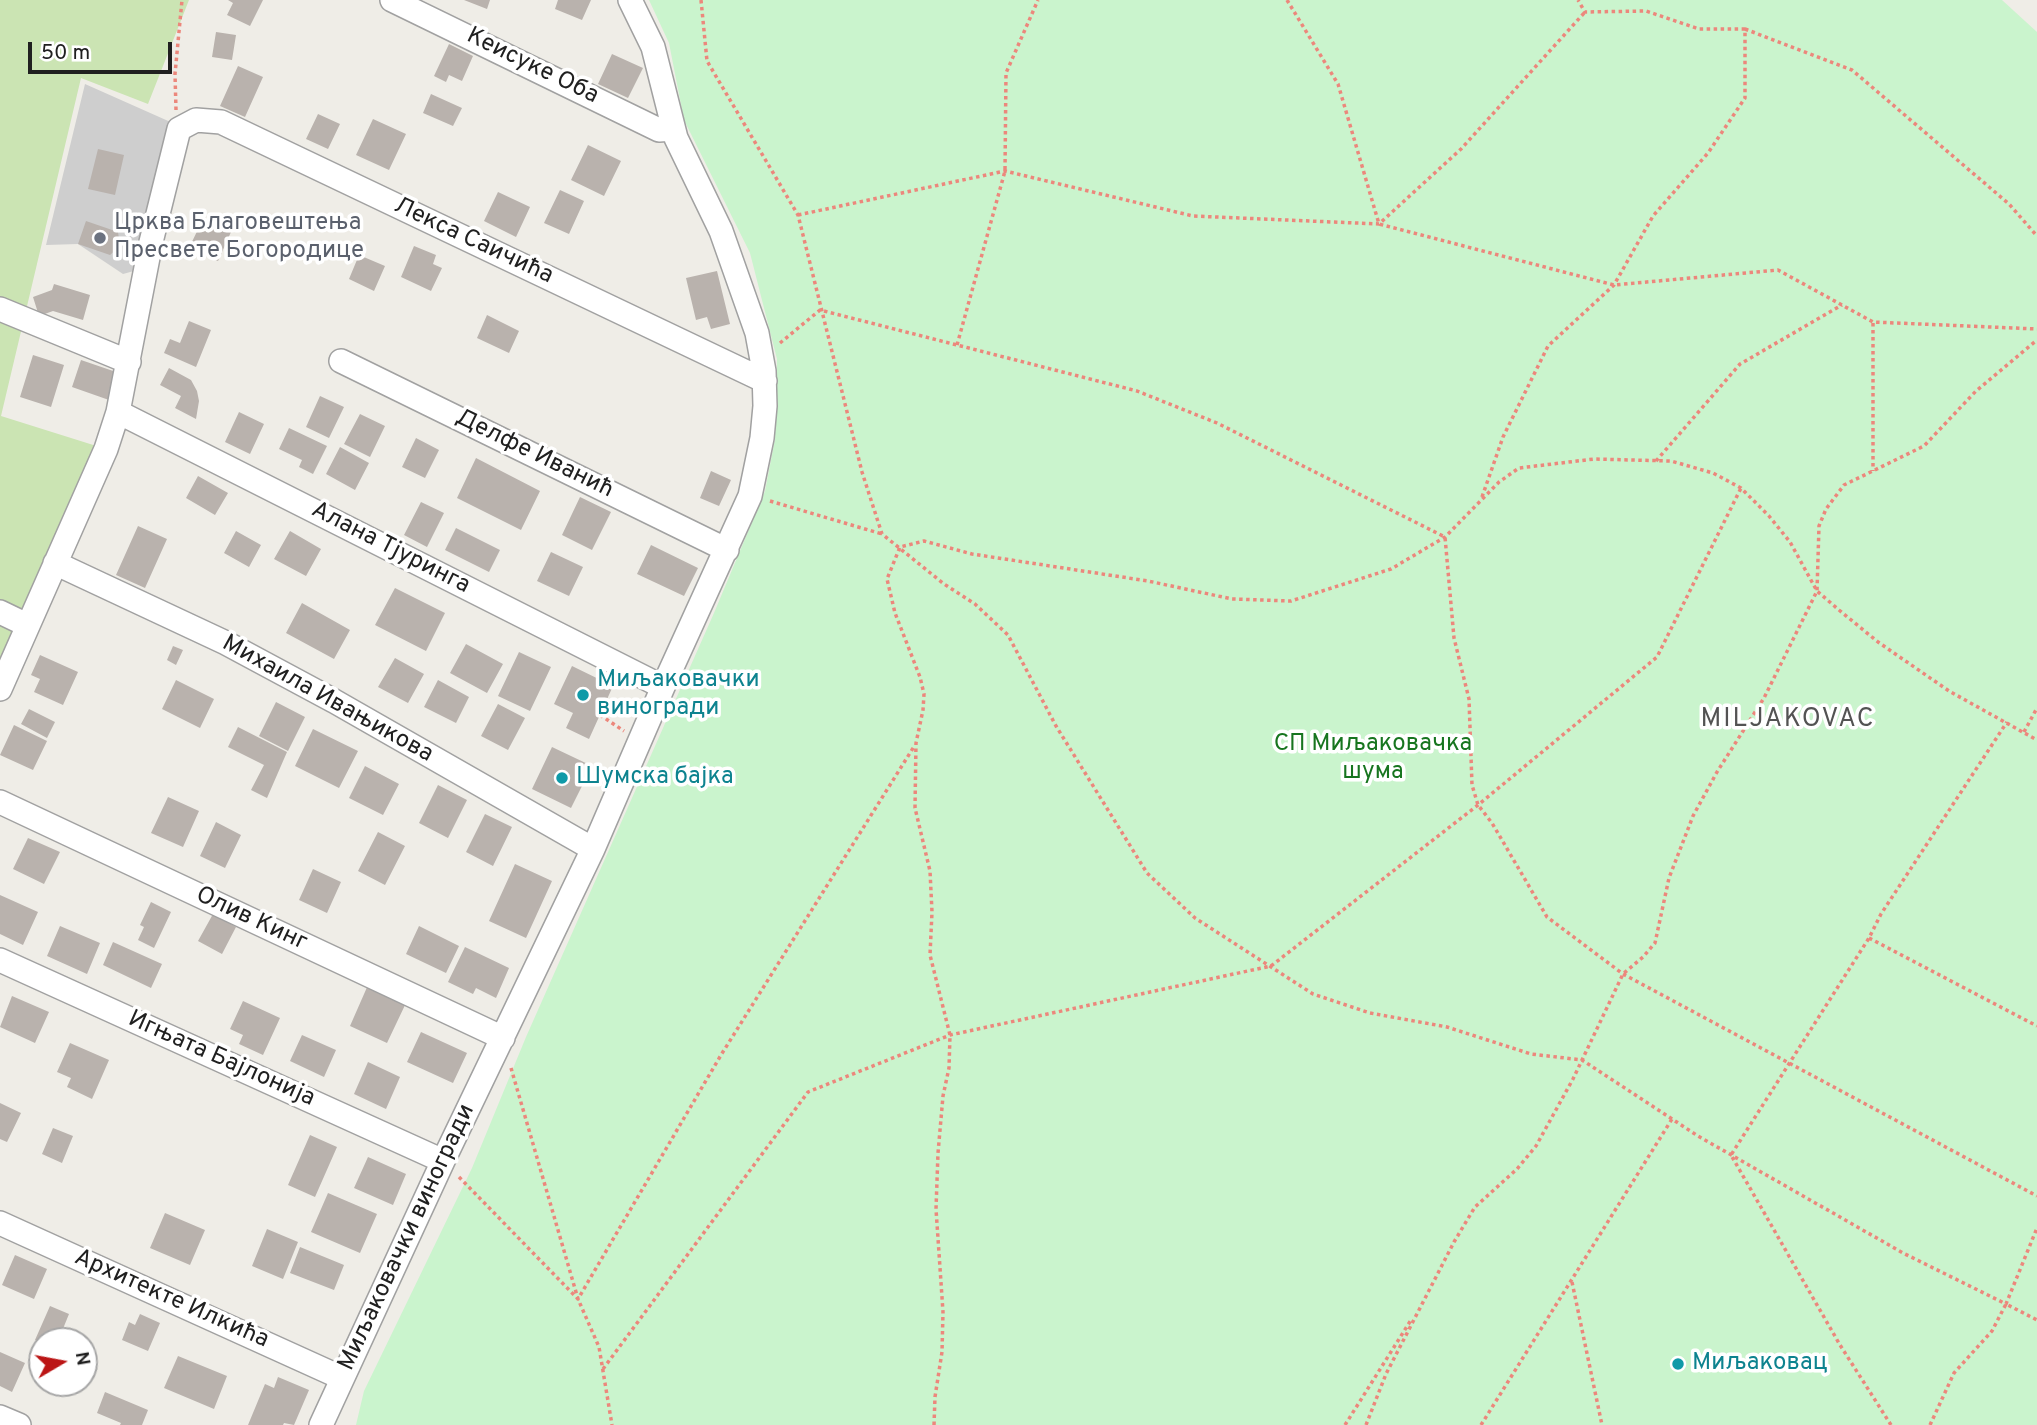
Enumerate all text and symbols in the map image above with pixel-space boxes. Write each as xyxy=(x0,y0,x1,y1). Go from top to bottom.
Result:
street label: Кеисуке Оба xyxy=(461,23,603,111)
scale bar xyxy=(32,28,175,72)
text: 50 m xyxy=(41,40,90,67)
street label: Лекса Саичића xyxy=(389,192,557,292)
place label: Црква Благовештења Пресвете Богородице xyxy=(114,210,364,266)
marker: Црква Благовештења Пресвете Богородице xyxy=(92,230,108,246)
street label: Делфе Иванић xyxy=(450,404,618,506)
street label: Алана Тјуринга xyxy=(306,497,474,601)
street label: Михаила Ивањикова xyxy=(216,630,438,770)
place label: Миљаковачки виногради xyxy=(597,667,760,723)
marker: Миљаковачки виногради xyxy=(575,687,591,703)
district label: MILJAKOVAC xyxy=(1702,705,1874,737)
park label: СП Миљаковачка шума xyxy=(1274,731,1472,787)
place label: Шумска бајка xyxy=(576,764,734,792)
marker: Шумска бајка xyxy=(554,770,570,786)
street label: Олив Кинг xyxy=(191,882,311,958)
street label: Игњата Бајлонија xyxy=(123,1006,319,1114)
street label: Миљаковачки виногради xyxy=(334,1100,482,1376)
street label: Архитекте Илкића xyxy=(69,1244,273,1356)
north arrow xyxy=(28,1327,98,1397)
text: N xyxy=(69,1350,95,1368)
place label: Миљаковац xyxy=(1692,1350,1828,1378)
marker: Миљаковац xyxy=(1670,1356,1686,1372)

